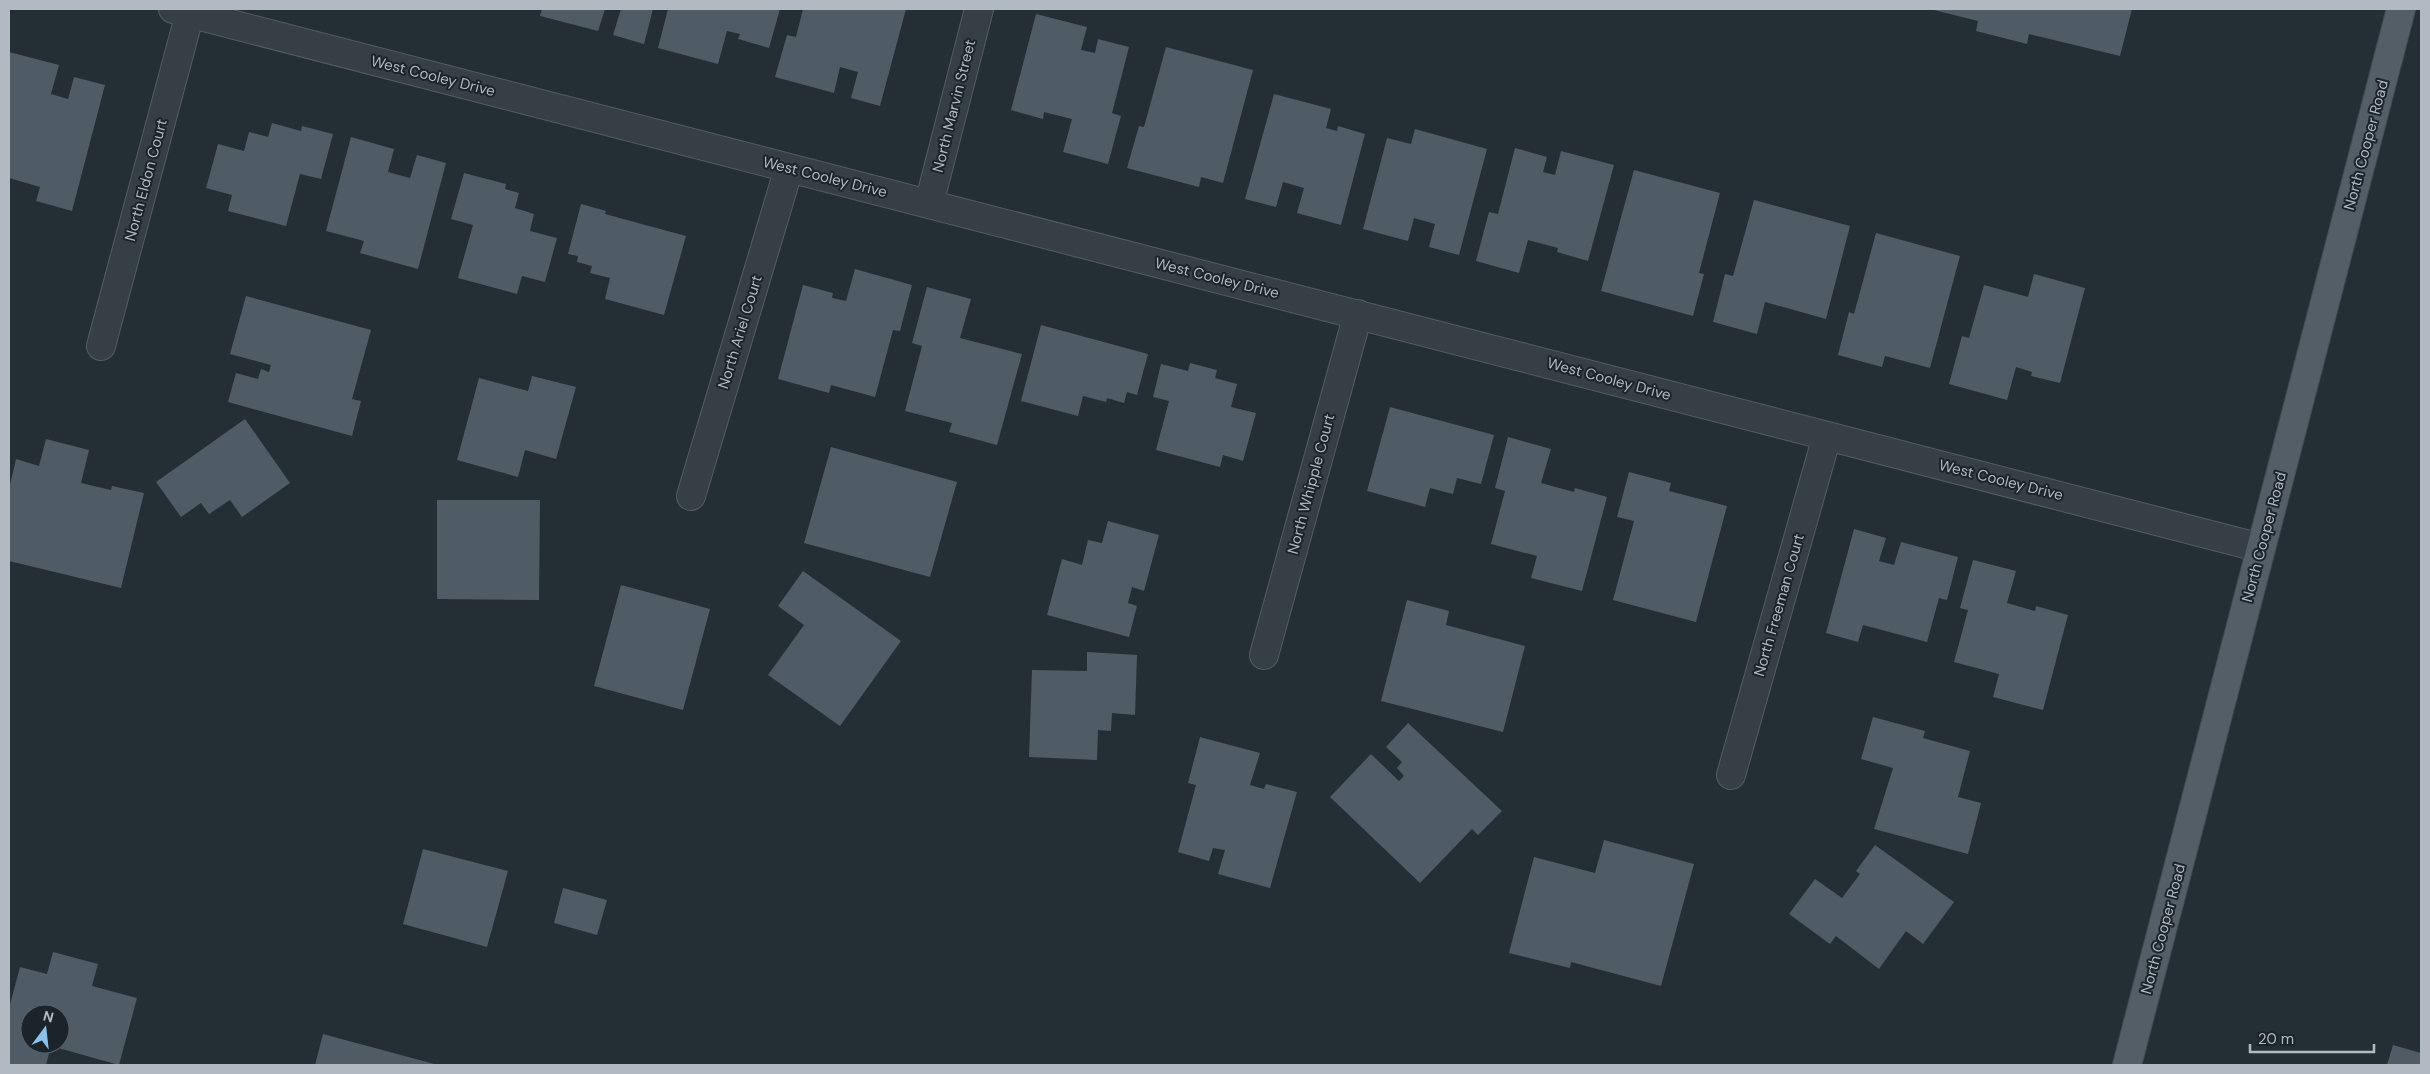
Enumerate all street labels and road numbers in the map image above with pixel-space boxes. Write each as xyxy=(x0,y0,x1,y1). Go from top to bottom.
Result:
street label: North Marvin Street xyxy=(928,37,980,175)
street label: West Cooley Drive xyxy=(369,51,497,101)
street label: North Cooper Road xyxy=(2339,78,2393,212)
street label: North Eldon Court xyxy=(120,117,172,243)
street label: West Cooley Drive xyxy=(761,152,889,202)
street label: West Cooley Drive xyxy=(1153,253,1281,303)
street label: North Ariel Court xyxy=(713,273,767,391)
street label: West Cooley Drive xyxy=(1545,353,1673,405)
street label: North Whipple Court xyxy=(1283,412,1339,556)
street label: West Cooley Drive xyxy=(1937,455,2065,505)
street label: North Cooper Road xyxy=(2237,470,2291,604)
street label: North Freeman Court xyxy=(1749,531,1809,679)
street label: North Cooper Road xyxy=(2136,862,2190,996)

